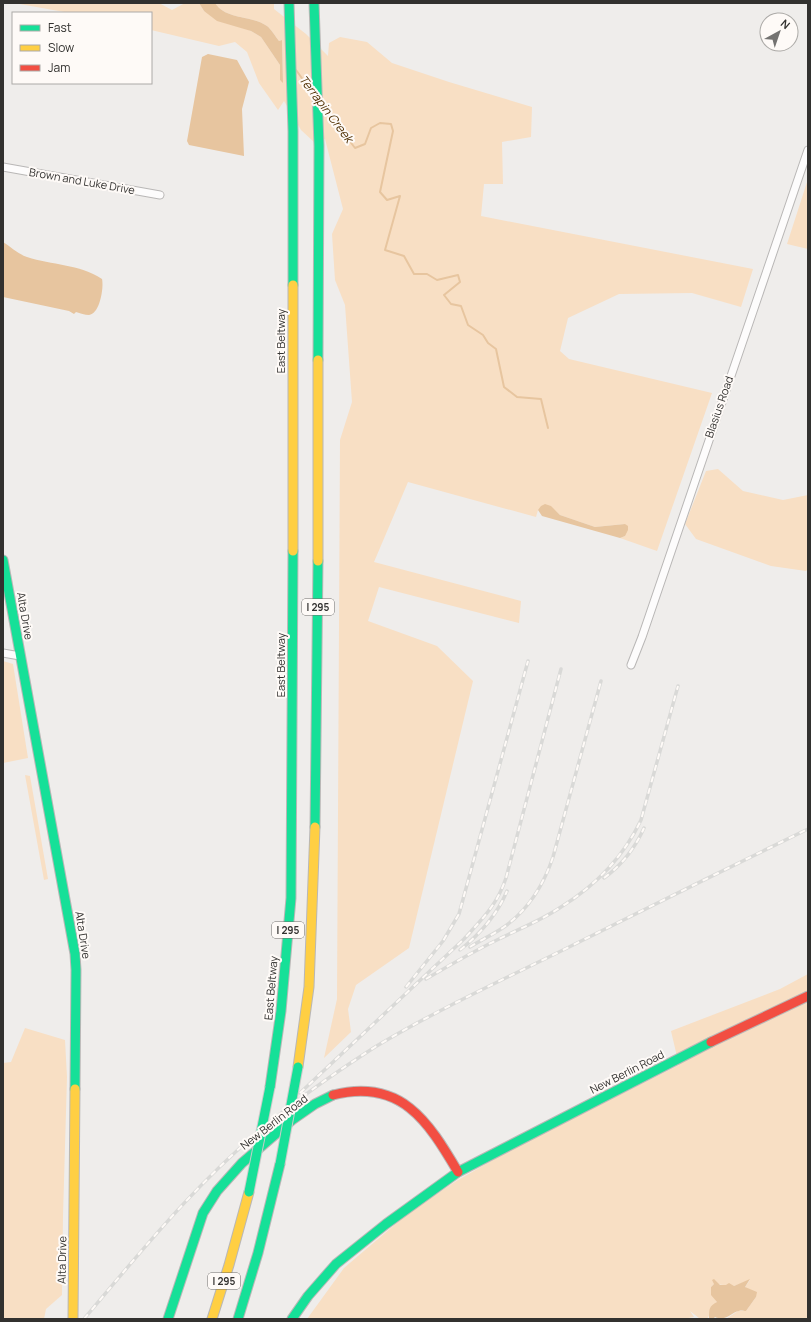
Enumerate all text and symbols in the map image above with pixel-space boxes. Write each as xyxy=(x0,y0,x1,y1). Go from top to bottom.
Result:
legend xyxy=(12,12,152,84)
north arrow xyxy=(759,12,799,52)
text: N xyxy=(778,16,794,32)
text: Fast xyxy=(48,19,72,36)
text: Slow xyxy=(48,39,74,56)
text: Jam xyxy=(48,59,70,76)
water label: Terrapin Creek xyxy=(295,71,359,148)
street label: Brown and Luke Drive xyxy=(28,164,137,197)
street label: East Beltway xyxy=(273,309,288,373)
street label: Blasius Road xyxy=(701,374,736,440)
street label: Alta Drive xyxy=(14,591,37,641)
road number: I 295 xyxy=(302,599,334,615)
street label: East Beltway xyxy=(273,633,288,697)
street label: Alta Drive xyxy=(72,910,95,960)
road number: I 295 xyxy=(272,922,304,938)
street label: East Beltway xyxy=(260,955,281,1021)
street label: New Berlin Road xyxy=(587,1046,666,1097)
street label: New Berlin Road xyxy=(237,1091,310,1153)
street label: Alta Drive xyxy=(54,1235,69,1284)
road number: I 295 xyxy=(208,1273,240,1289)

